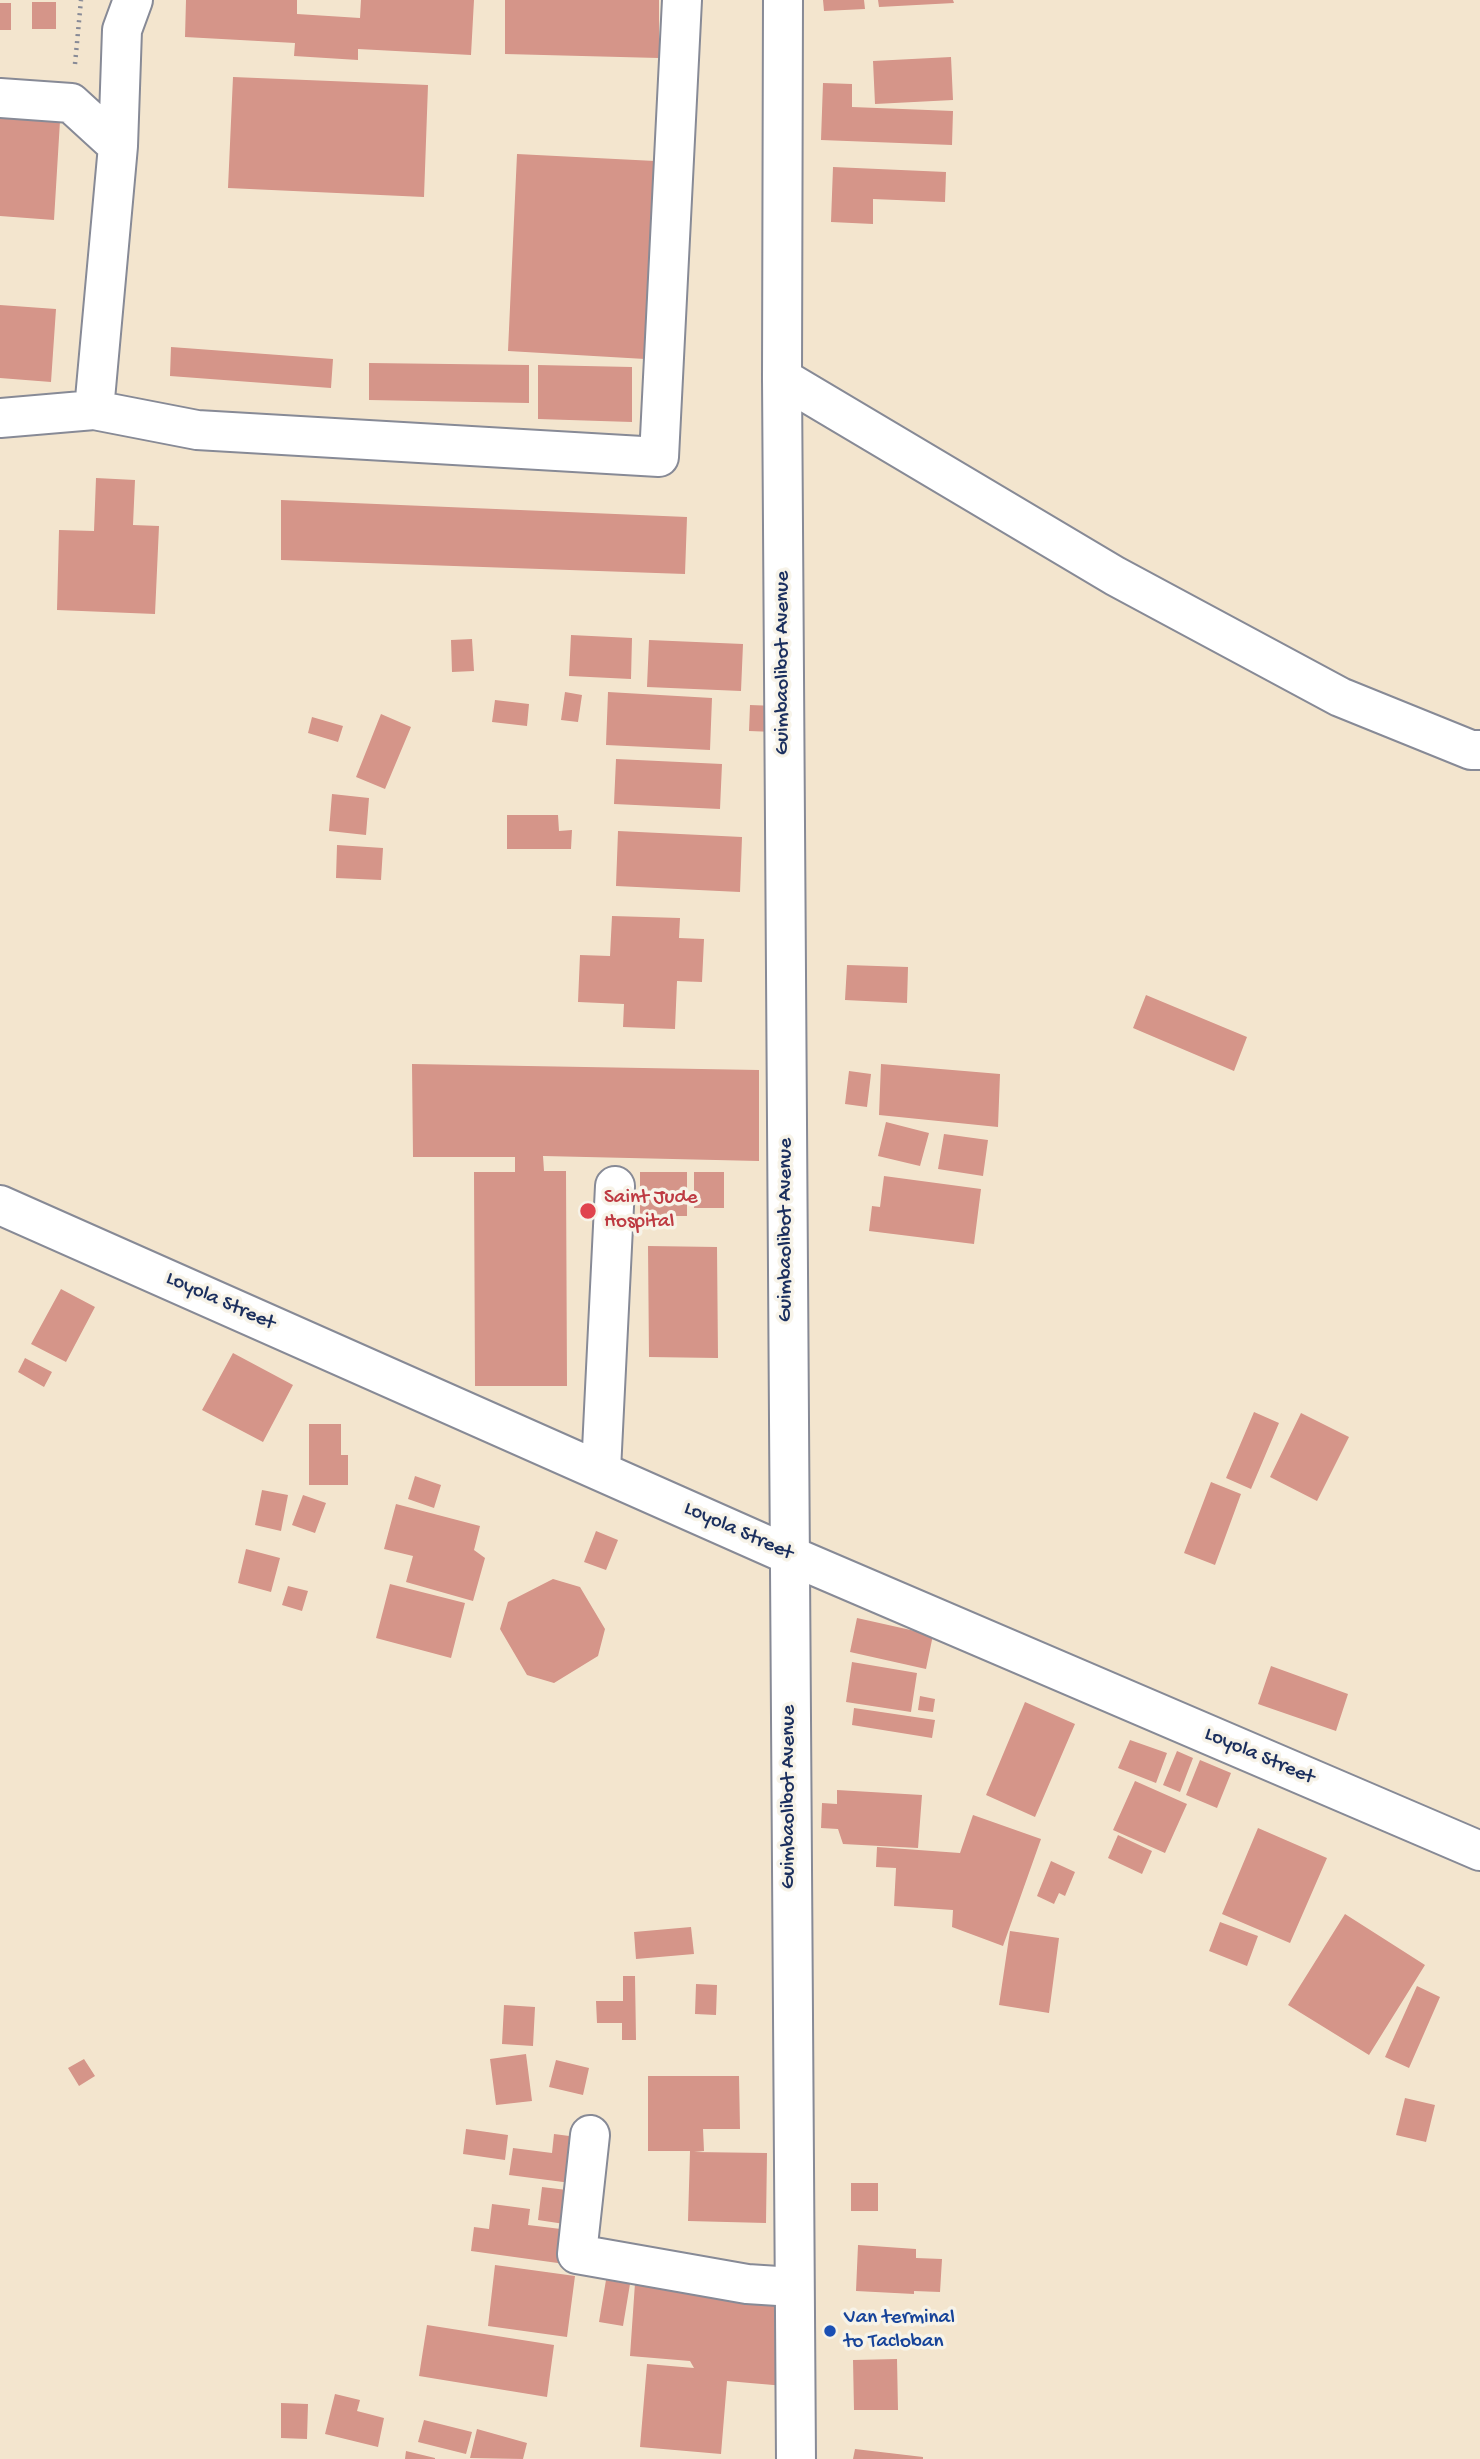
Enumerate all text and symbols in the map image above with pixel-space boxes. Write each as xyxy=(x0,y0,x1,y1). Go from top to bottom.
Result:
street label: Guimbaolibot Avenue xyxy=(771,571,797,755)
street label: Guimbaolibot Avenue xyxy=(774,1138,800,1322)
place label: Saint Jude Hospital xyxy=(604,1186,698,1236)
marker: Saint Jude Hospital xyxy=(578,1201,598,1221)
street label: Loyola Street xyxy=(161,1267,279,1337)
street label: Loyola Street xyxy=(679,1497,797,1567)
street label: Guimbaolibot Avenue xyxy=(777,1705,803,1889)
street label: Loyola Street xyxy=(1200,1723,1318,1791)
place label: Van terminal to Tacloban xyxy=(844,2306,955,2356)
marker: Van terminal to Tacloban xyxy=(822,2323,838,2339)

